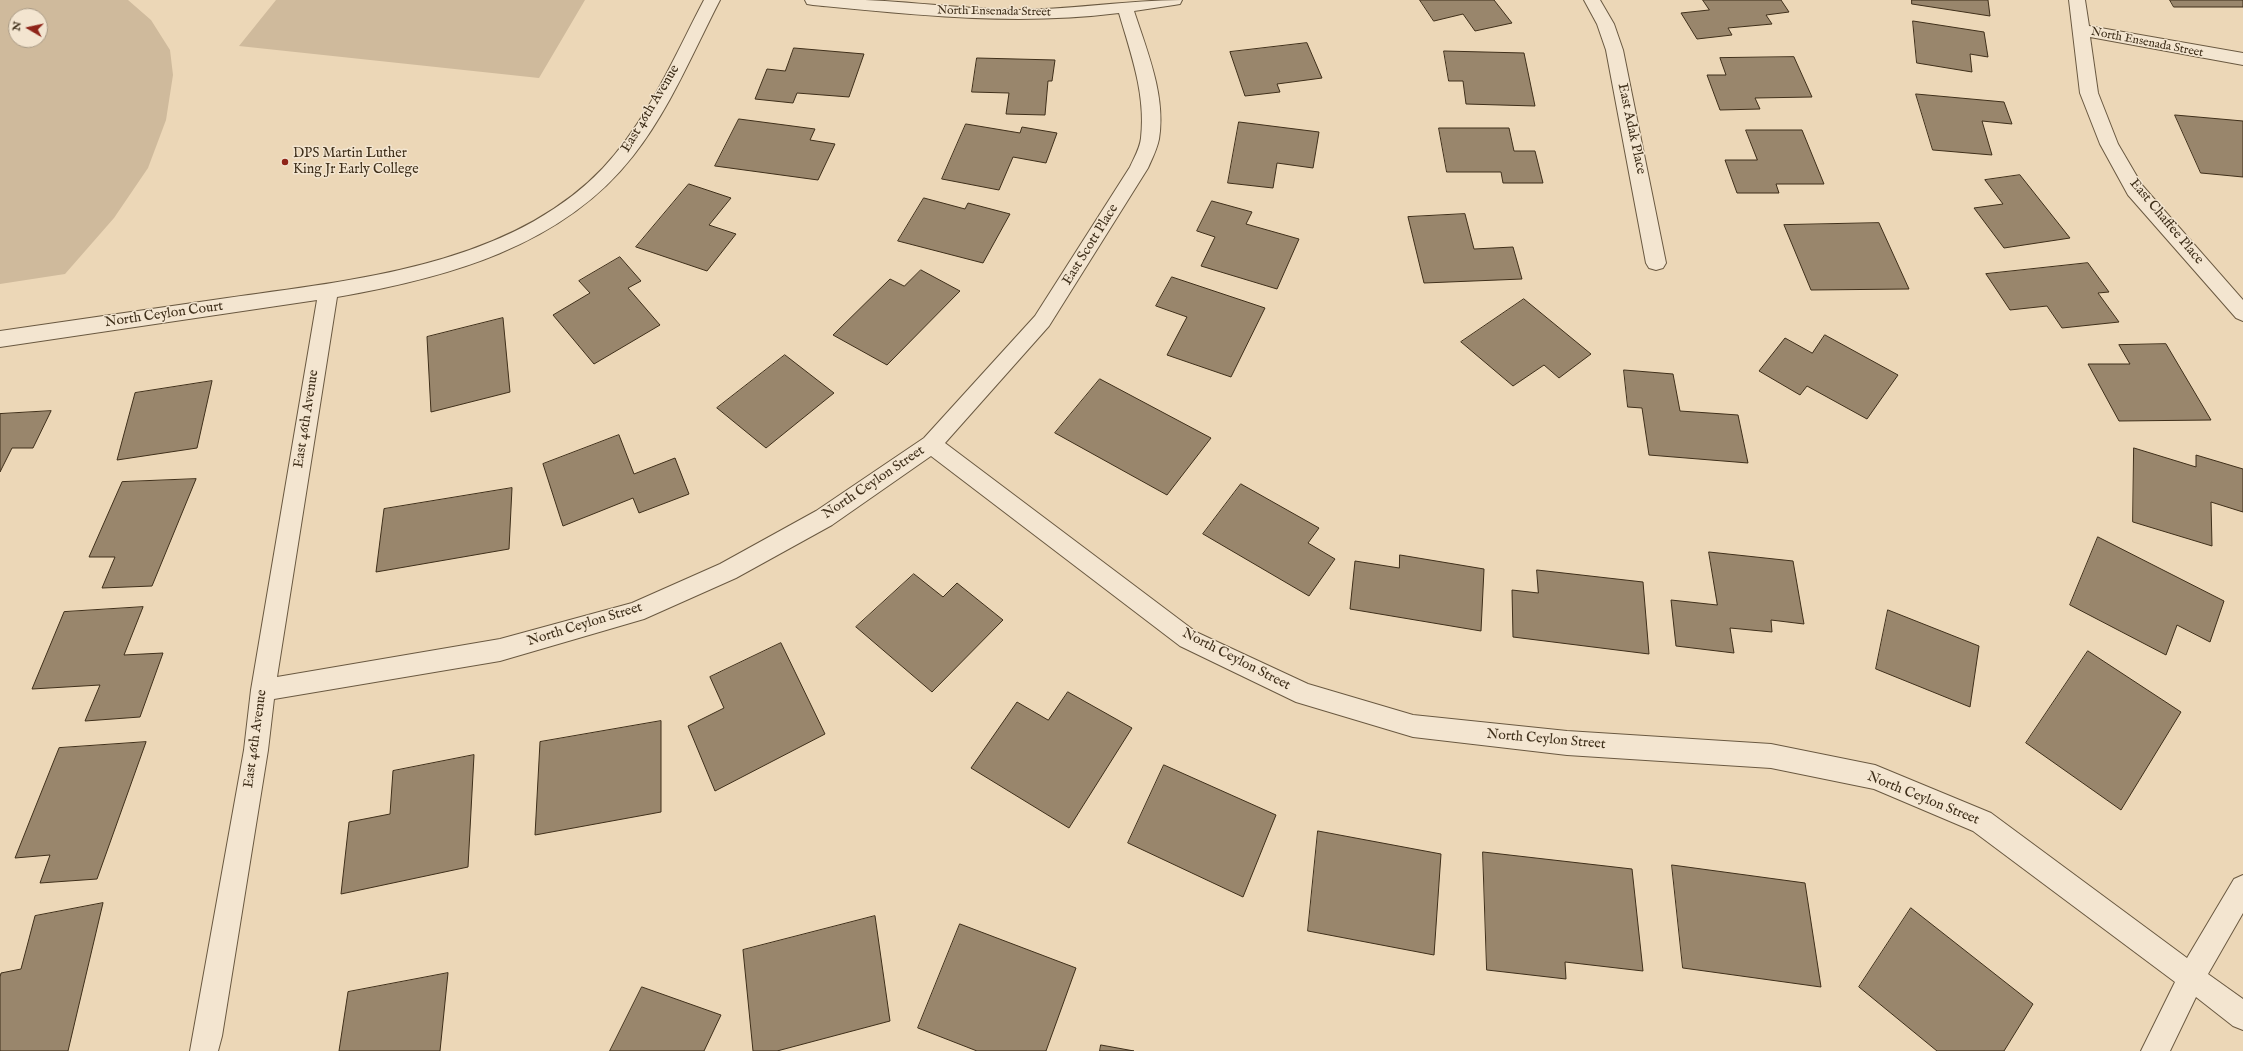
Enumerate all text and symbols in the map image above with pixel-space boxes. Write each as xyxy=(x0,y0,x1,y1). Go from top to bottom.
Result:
street label: North Ensenada Street xyxy=(937,4,1051,20)
north arrow xyxy=(8,8,48,48)
text: N xyxy=(9,20,25,32)
street label: North Ensenada Street xyxy=(2090,25,2204,61)
street label: East 46th Avenue xyxy=(618,62,684,156)
street label: East Adak Place xyxy=(1613,82,1649,176)
place label: DPS Martin Luther King Jr Early College xyxy=(293,146,419,178)
marker: DPS Martin Luther King Jr Early College xyxy=(280,157,290,167)
street label: East Chaffee Place xyxy=(2125,176,2207,268)
street label: East Scott Place xyxy=(1059,201,1123,289)
street label: North Ceylon Court xyxy=(104,298,224,332)
street label: East 46th Avenue xyxy=(291,369,323,469)
street label: North Ceylon Street xyxy=(820,443,928,523)
street label: North Ceylon Street xyxy=(525,600,645,650)
street label: North Ceylon Street xyxy=(1179,625,1293,695)
street label: East 46th Avenue xyxy=(241,689,271,789)
street label: North Ceylon Street xyxy=(1486,726,1606,754)
street label: North Ceylon Street xyxy=(1864,769,1982,829)

